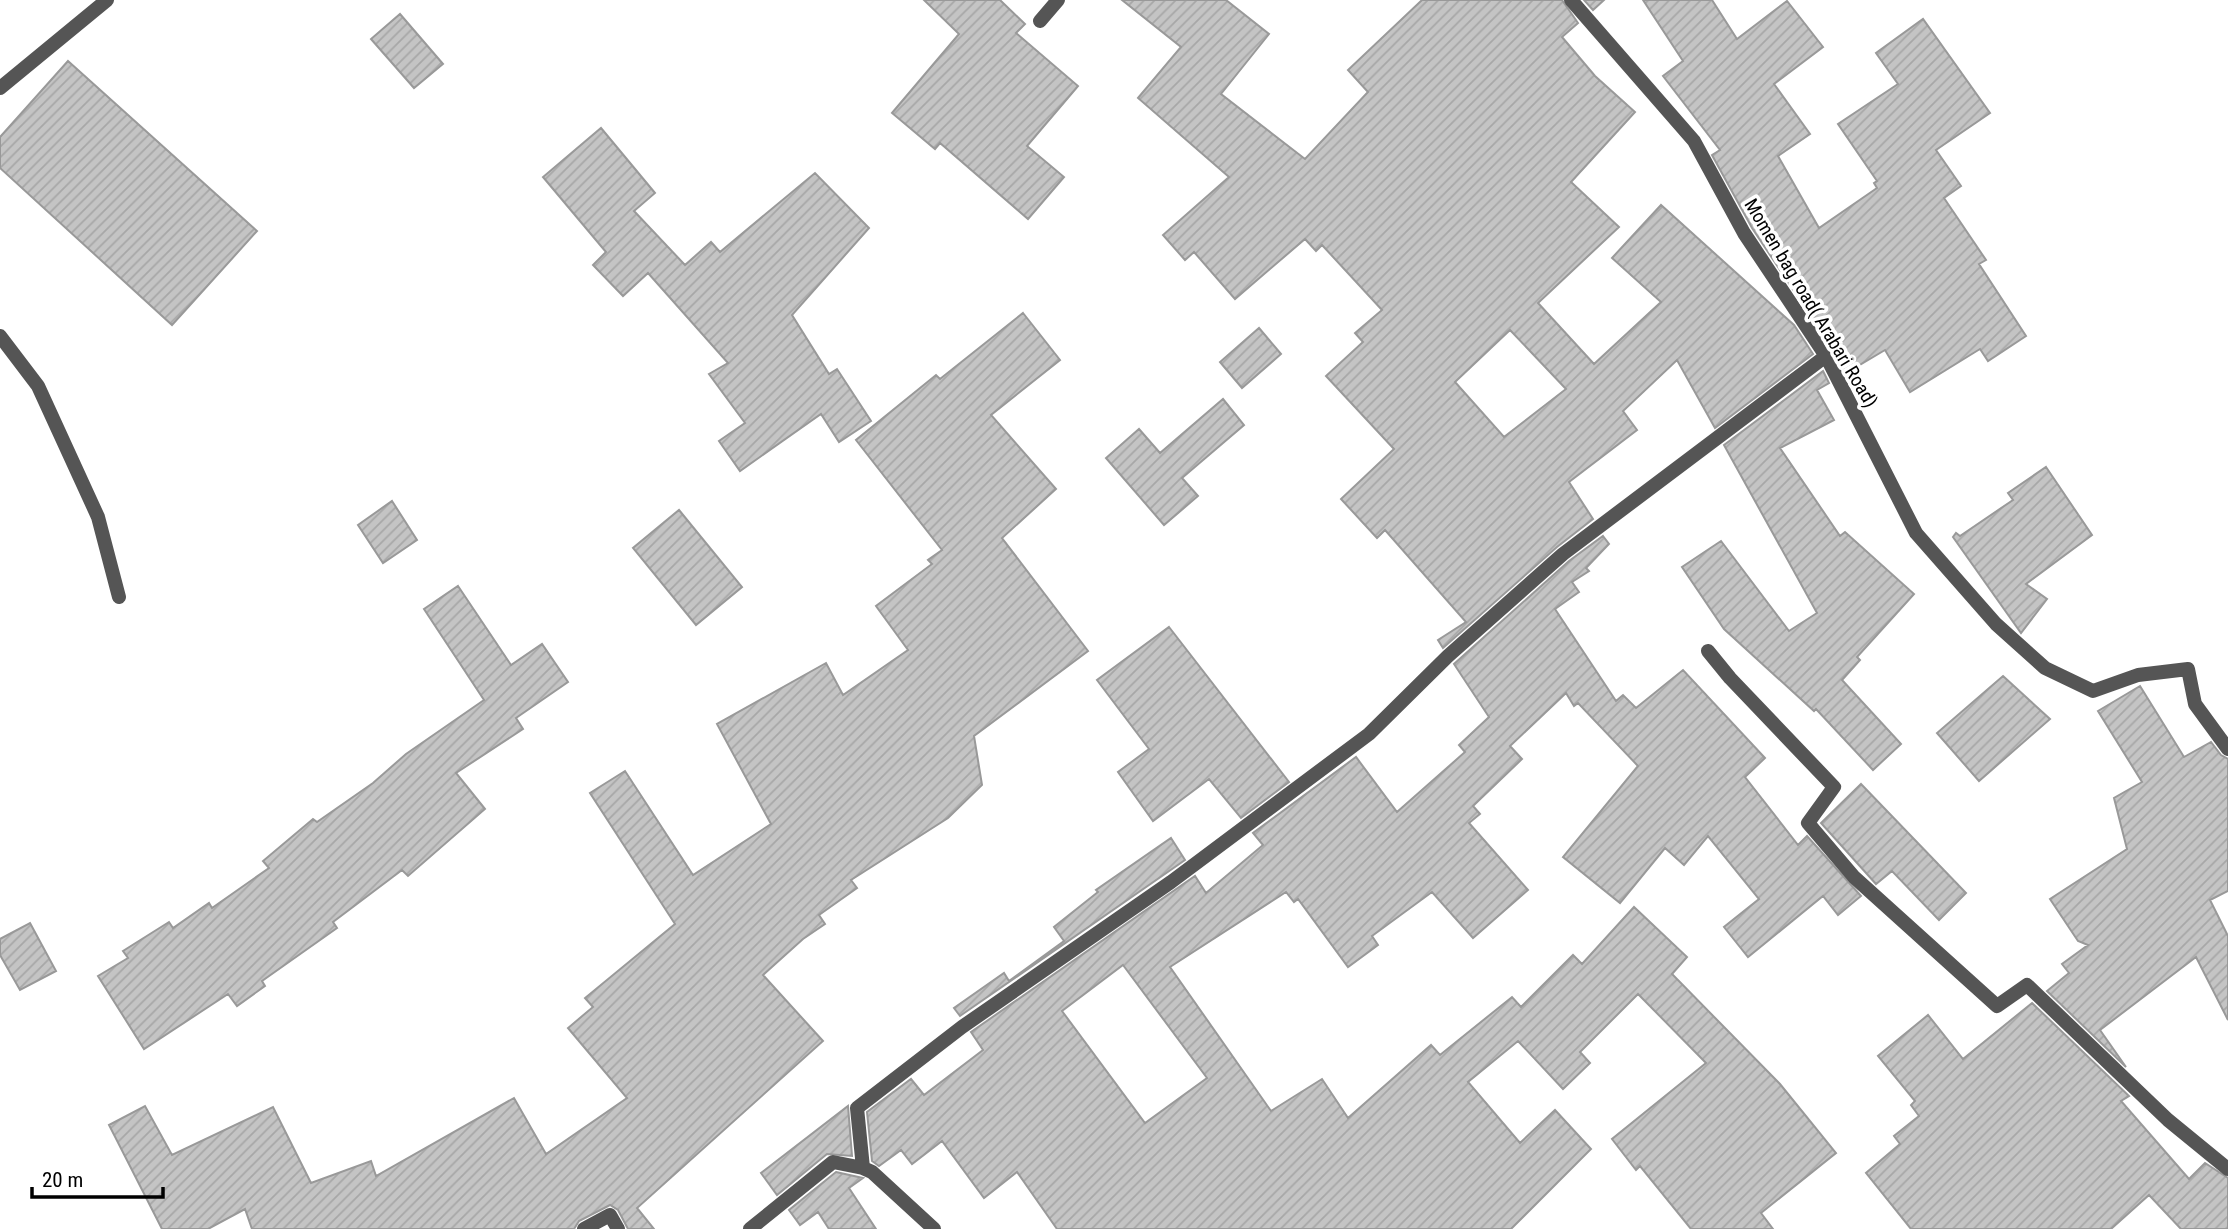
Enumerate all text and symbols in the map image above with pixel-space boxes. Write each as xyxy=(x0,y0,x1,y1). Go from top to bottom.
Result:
street label: Momen bag road( Arabari Road) xyxy=(1739,194,1883,412)
scale bar xyxy=(32,1156,163,1200)
text: 20 m xyxy=(42,1168,83,1192)

